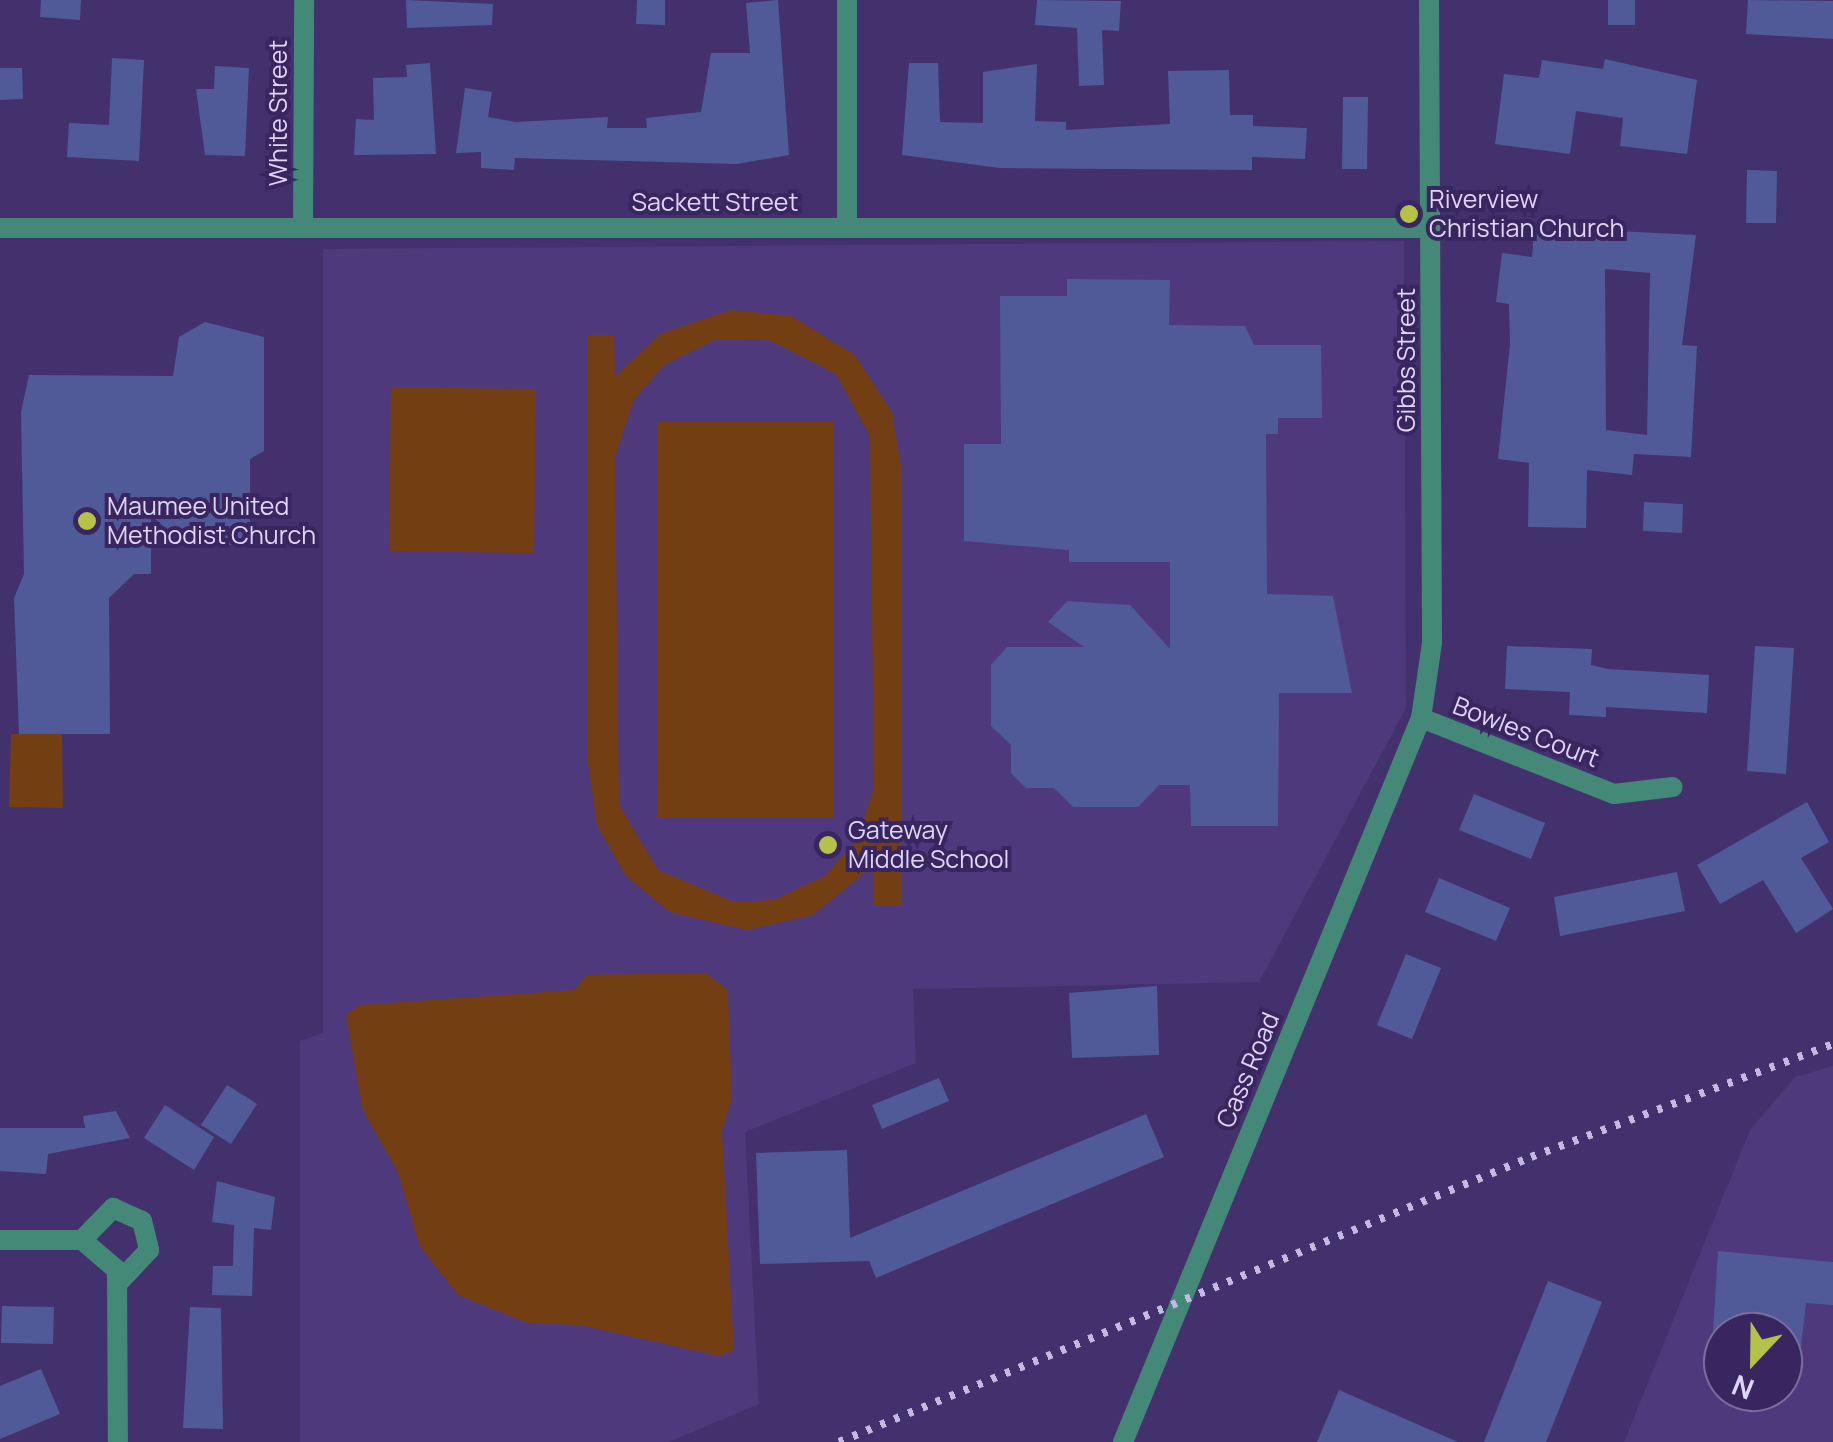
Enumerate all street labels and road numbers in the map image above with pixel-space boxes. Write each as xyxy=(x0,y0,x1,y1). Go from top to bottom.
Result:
street label: White Street xyxy=(263,40,293,186)
street label: Sackett Street xyxy=(632,187,798,217)
street label: Gibbs Street xyxy=(1391,288,1421,432)
street label: Bowles Court xyxy=(1449,690,1603,774)
street label: Cass Road xyxy=(1210,1008,1286,1132)

